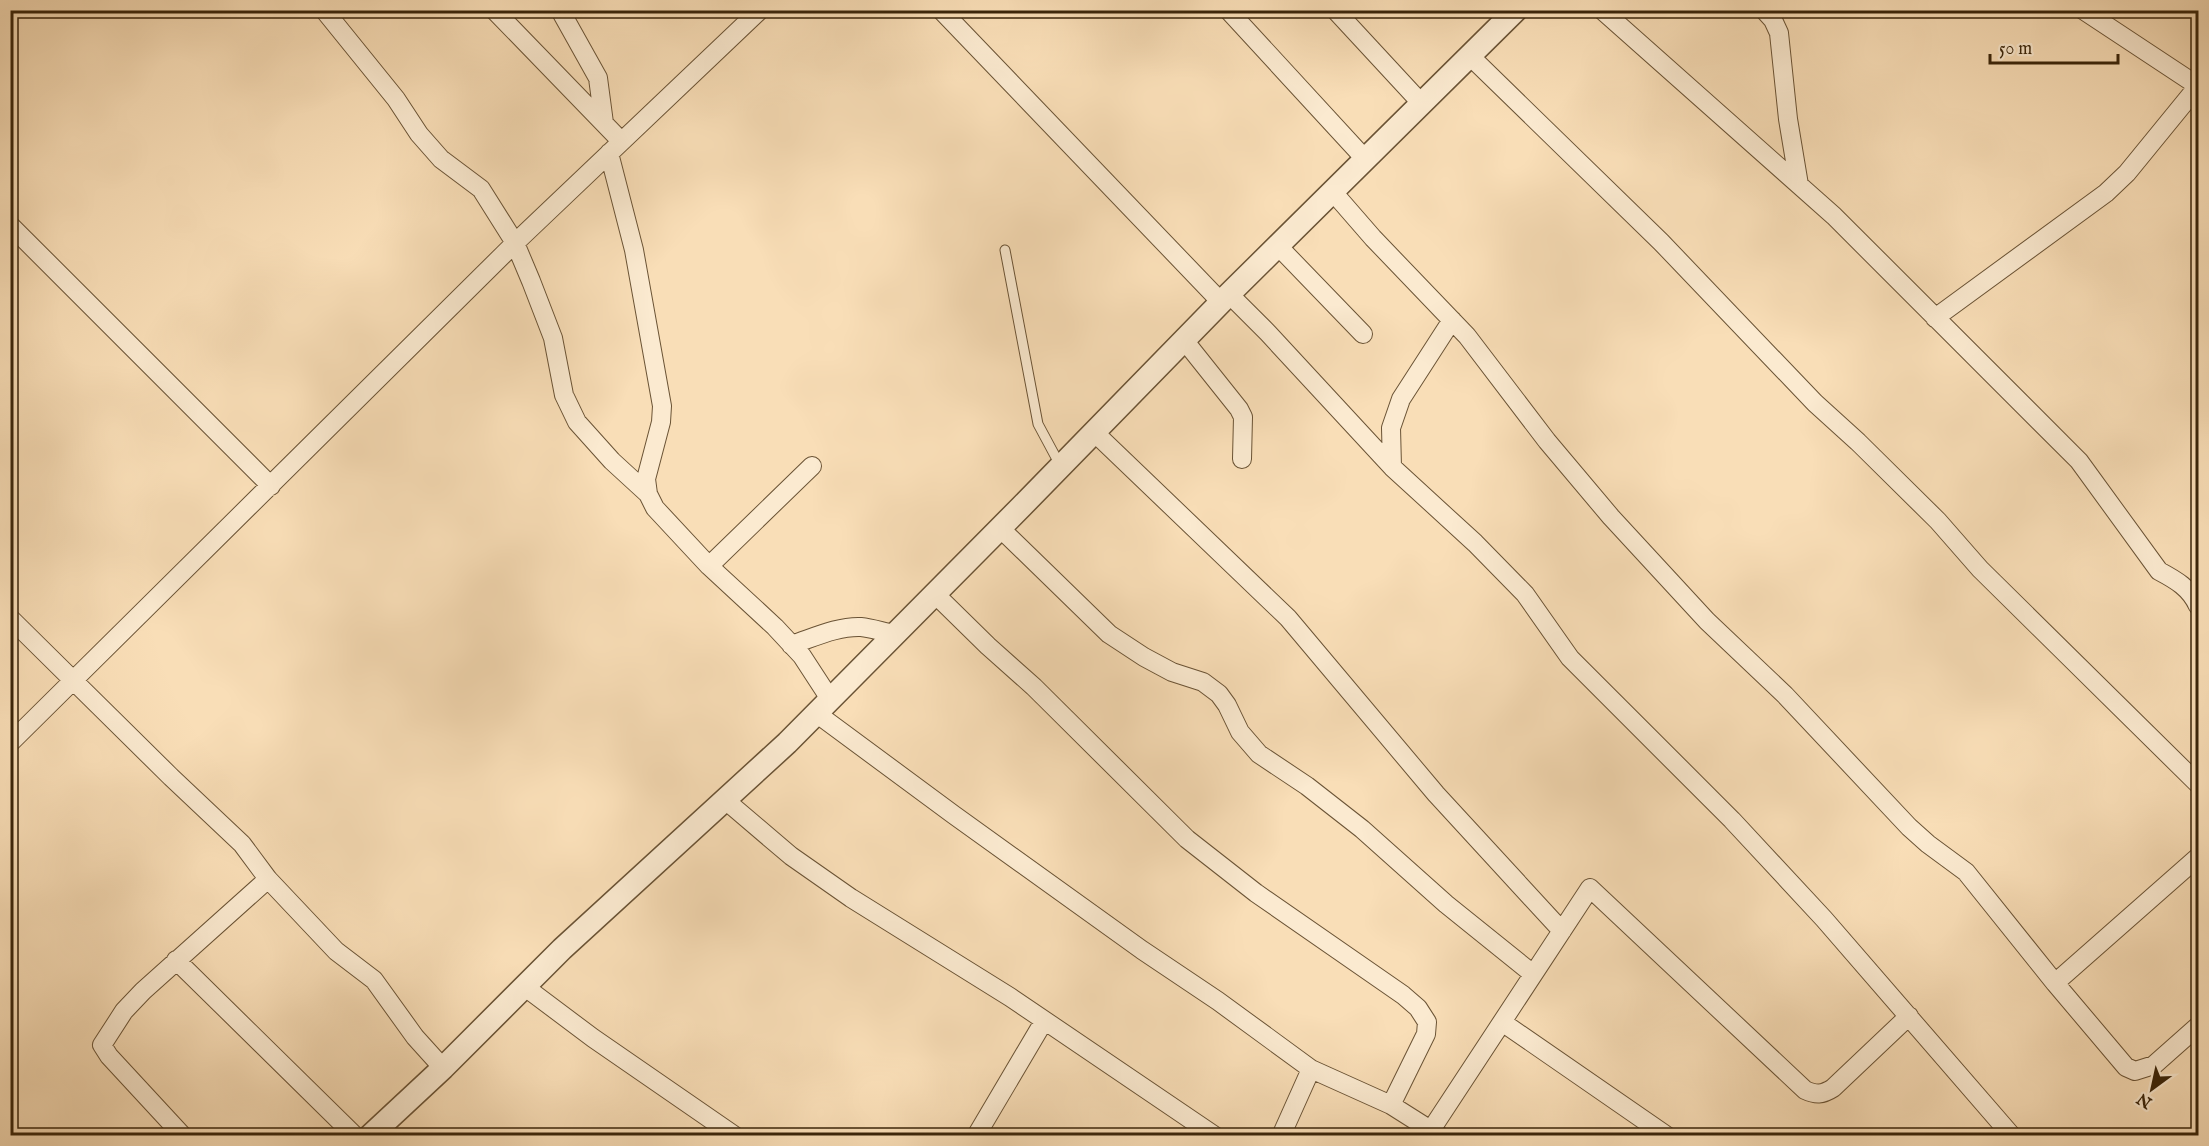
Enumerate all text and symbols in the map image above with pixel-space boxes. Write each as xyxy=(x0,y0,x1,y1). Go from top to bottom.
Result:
scale bar xyxy=(1990,27,2118,65)
text: 50 m xyxy=(1999,38,2032,61)
north arrow xyxy=(2122,1059,2182,1119)
text: N xyxy=(2134,1088,2157,1113)

